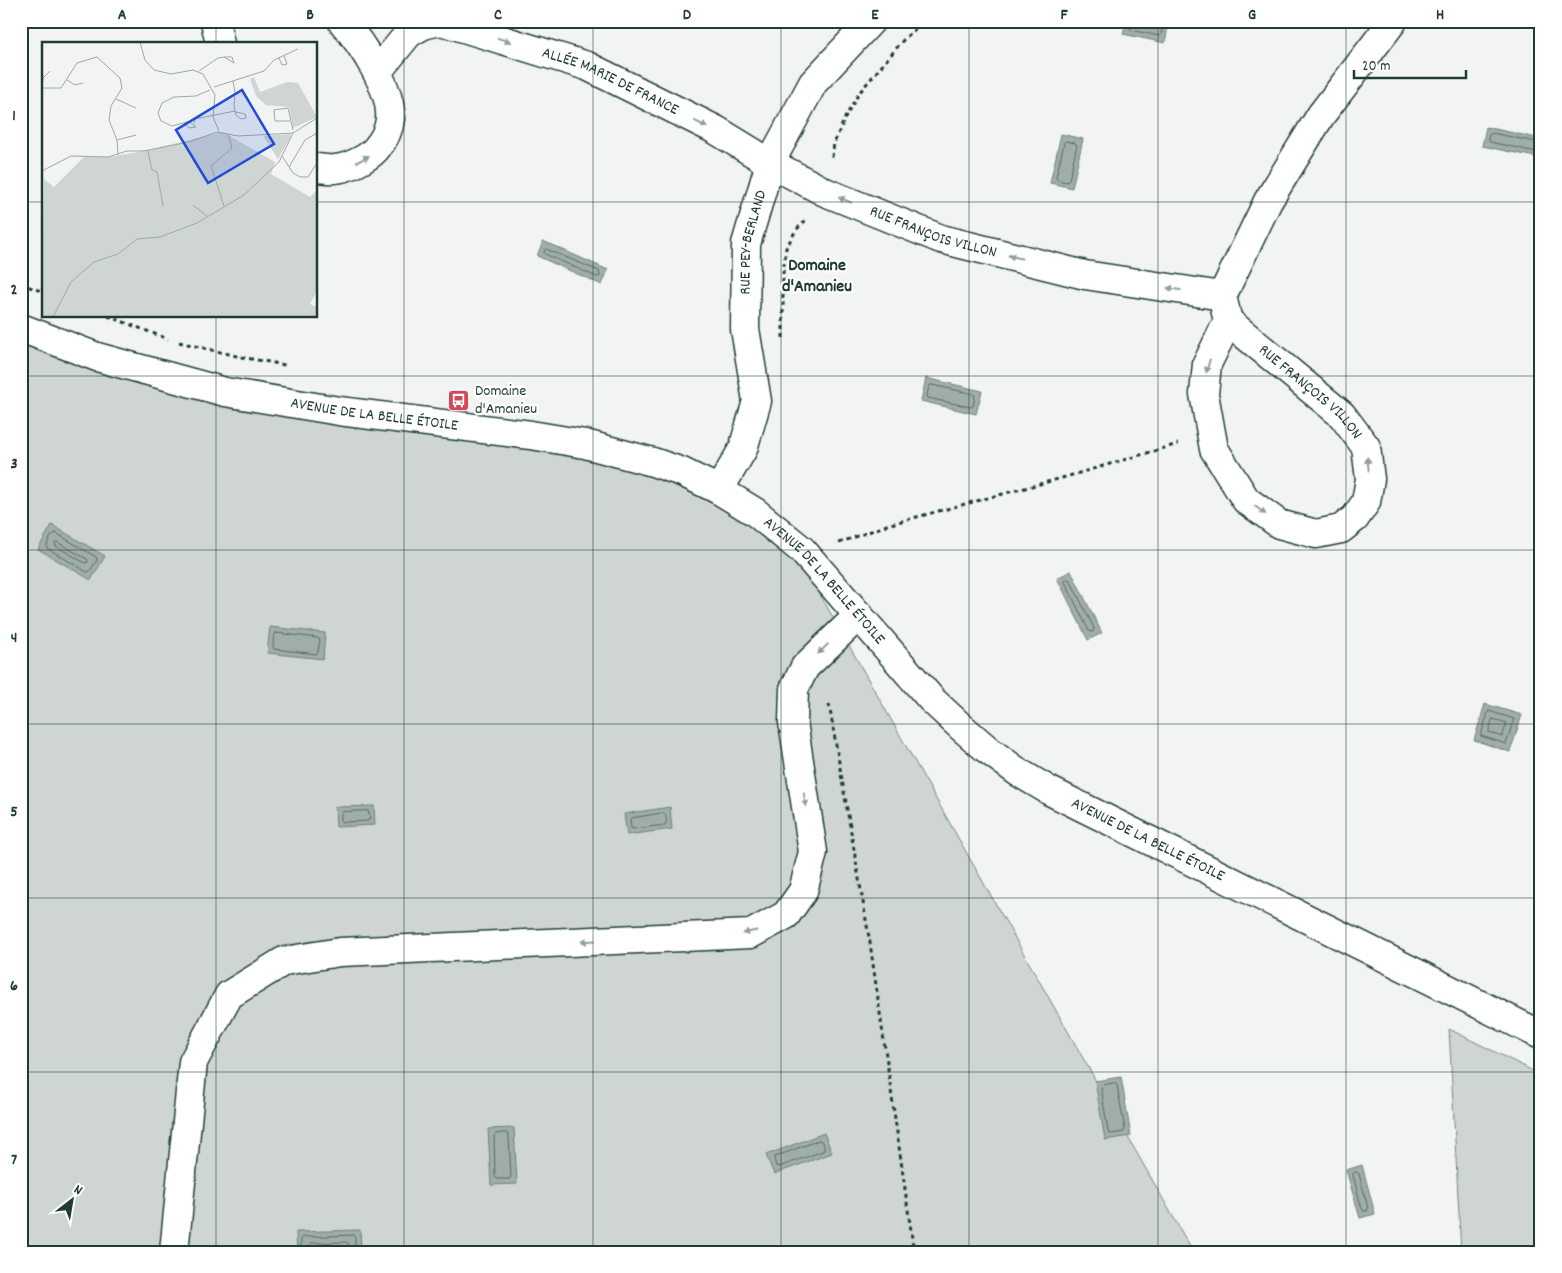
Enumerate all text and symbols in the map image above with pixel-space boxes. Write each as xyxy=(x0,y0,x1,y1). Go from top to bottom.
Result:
text: A xyxy=(118,4,127,27)
text: B xyxy=(306,4,314,27)
text: C xyxy=(494,4,502,27)
text: D xyxy=(683,4,692,27)
text: E xyxy=(871,4,879,27)
text: F xyxy=(1060,4,1068,27)
text: G xyxy=(1248,4,1256,27)
text: H xyxy=(1436,4,1444,27)
one-way arrow xyxy=(497,37,512,45)
street label: ALLÉE MARIE DE FRANCE xyxy=(539,41,683,122)
inset map xyxy=(42,42,318,318)
scale bar xyxy=(1354,48,1467,80)
text: 20 m xyxy=(1362,56,1390,78)
text: 1 xyxy=(12,105,16,128)
one-way arrow xyxy=(694,120,709,128)
one-way arrow xyxy=(356,155,370,163)
street label: RUE PEY-BERLAND xyxy=(734,187,773,295)
one-way arrow xyxy=(837,196,852,204)
street label: RUE FRANÇOIS VILLON xyxy=(866,200,999,264)
one-way arrow xyxy=(1007,253,1022,261)
district label: Domaine d'Amanieu xyxy=(782,254,852,300)
text: 2 xyxy=(11,279,18,302)
one-way arrow xyxy=(1166,284,1182,292)
street label: RUE FRANÇOIS VILLON xyxy=(1253,339,1368,444)
one-way arrow xyxy=(1204,358,1212,373)
place label: Domaine d'Amanieu xyxy=(475,380,537,421)
bus stop icon: Domaine d'Amanieu xyxy=(447,388,471,412)
street label: AVENUE DE LA BELLE ÉTOILE xyxy=(289,392,460,437)
text: 3 xyxy=(10,453,18,476)
one-way arrow xyxy=(1364,456,1372,472)
one-way arrow xyxy=(1253,505,1267,515)
street label: AVENUE DE LA BELLE ÉTOILE xyxy=(758,511,891,650)
text: 4 xyxy=(11,627,17,650)
one-way arrow xyxy=(818,643,830,655)
one-way arrow xyxy=(802,792,810,808)
street label: AVENUE DE LA BELLE ÉTOILE xyxy=(1067,792,1229,888)
text: 5 xyxy=(10,801,18,824)
one-way arrow xyxy=(742,928,758,936)
one-way arrow xyxy=(580,937,596,945)
text: 6 xyxy=(10,975,18,998)
text: 7 xyxy=(11,1149,17,1172)
north arrow xyxy=(48,1176,98,1226)
text: N xyxy=(70,1180,86,1201)

